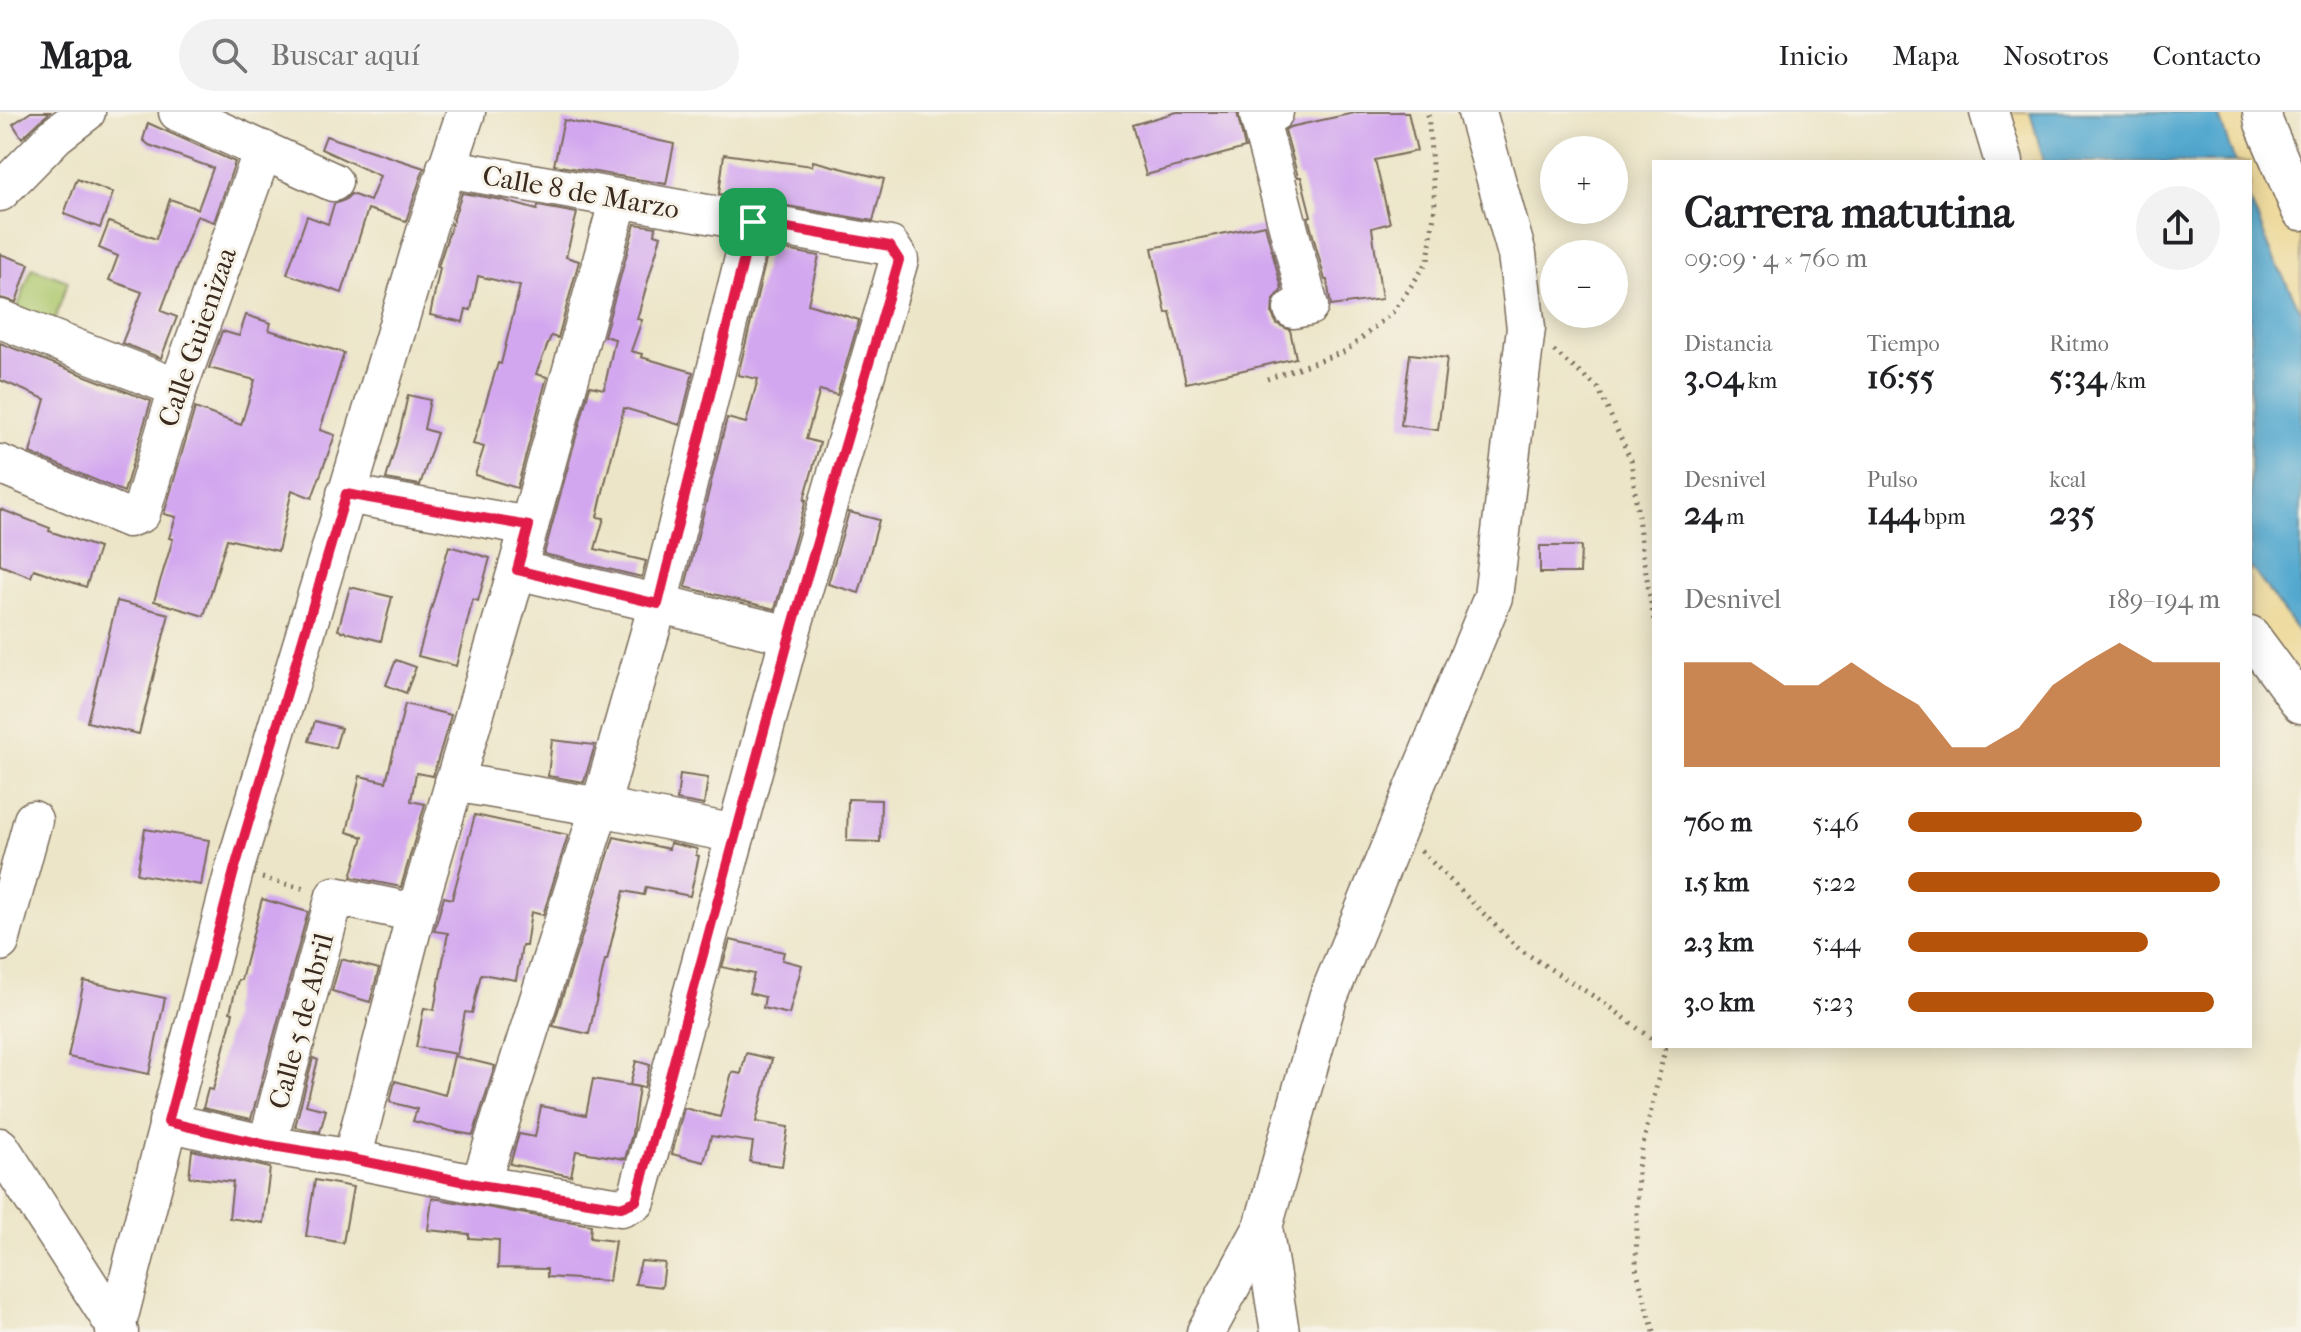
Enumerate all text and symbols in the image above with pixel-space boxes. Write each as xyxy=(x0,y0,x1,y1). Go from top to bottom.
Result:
search box xyxy=(179,19,739,91)
text: Mapa xyxy=(40,33,131,78)
icon: search xyxy=(207,33,251,77)
text: Buscar aquí xyxy=(271,38,420,73)
text: Inicio xyxy=(1778,39,1848,72)
text: Mapa xyxy=(1892,39,1959,72)
text: Nosotros xyxy=(2003,39,2109,72)
text: Contacto xyxy=(2153,39,2261,72)
map controls xyxy=(1540,136,1628,328)
button: + xyxy=(1540,136,1628,224)
street label: Calle 8 de Marzo xyxy=(480,158,682,226)
button: share xyxy=(2136,186,2220,270)
text: Carrera matutina xyxy=(1684,187,2013,238)
pin xyxy=(719,188,787,256)
icon: arrive xyxy=(731,200,775,244)
button: − xyxy=(1540,240,1628,328)
street label: Calle Guienizaa xyxy=(151,242,243,431)
text: 09:09 · 4 × 760 m xyxy=(1684,243,1867,274)
text: Distancia xyxy=(1684,331,1772,357)
text: Tiempo xyxy=(1867,331,1940,357)
text: Ritmo xyxy=(2049,331,2109,357)
text: 3.04 xyxy=(1684,357,1743,397)
text: 16:55 xyxy=(1867,357,1935,397)
text: 5:34 xyxy=(2049,357,2106,397)
text: km xyxy=(1743,368,1777,394)
text: /km xyxy=(2106,368,2146,394)
text: Desnivel xyxy=(1684,467,1766,493)
text: Pulso xyxy=(1867,467,1918,493)
text: kcal xyxy=(2049,467,2086,493)
text: 24 xyxy=(1684,493,1722,533)
text: 144 xyxy=(1867,493,1919,533)
text: 235 xyxy=(2049,493,2095,533)
text: m xyxy=(1722,504,1745,530)
text: bpm xyxy=(1919,504,1966,530)
text: Desnivel xyxy=(1684,584,1781,615)
text: 189–194 m xyxy=(2107,584,2220,615)
text: 760 m xyxy=(1684,807,1752,838)
text: 5:46 xyxy=(1812,807,1859,838)
text: 1.5 km xyxy=(1684,867,1749,898)
text: 5:22 xyxy=(1812,867,1856,898)
text: 2.3 km xyxy=(1684,927,1754,958)
text: 5:44 xyxy=(1812,927,1860,958)
street label: Calle 5 de Abril xyxy=(262,929,340,1113)
text: 3.0 km xyxy=(1684,987,1755,1018)
text: 5:23 xyxy=(1812,987,1854,1018)

